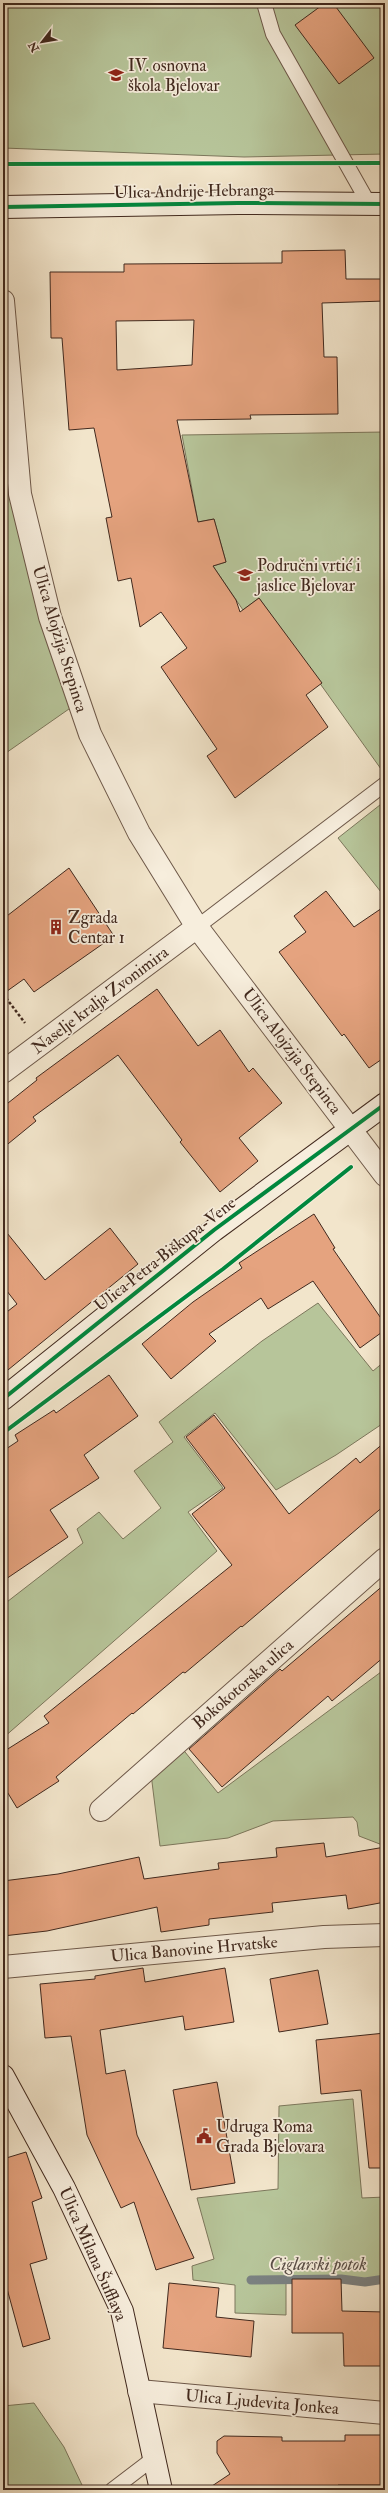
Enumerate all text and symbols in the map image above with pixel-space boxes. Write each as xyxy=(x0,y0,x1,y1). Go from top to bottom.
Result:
north arrow xyxy=(22,22,62,62)
text: N xyxy=(25,38,42,55)
place label: IV. osnovna škola Bjelovar xyxy=(128,55,220,96)
school or university icon: IV. osnovna škola Bjelovar xyxy=(107,66,125,84)
street label: Ulica Andrije Hebranga xyxy=(114,179,275,203)
place label: Područni vrtić i jaslice Bjelovar xyxy=(254,555,361,596)
street label: Ulica Alojzija Stepinca xyxy=(27,563,93,716)
school or university icon: Područni vrtić i jaslice Bjelovar xyxy=(236,566,254,584)
place label: Zgrada Centar 1 xyxy=(68,907,125,948)
building icon: Zgrada Centar 1 xyxy=(47,918,65,936)
street label: Naselje kralja Zvonimira xyxy=(27,941,173,1058)
street label: Ulica Alojzija Stepinca xyxy=(237,984,347,1120)
street label: Ulica Petra Biškupa-Vene xyxy=(90,1192,241,1317)
street label: Bokokotorska ulica xyxy=(188,1634,299,1734)
street label: Ulica Banovine Hrvatske xyxy=(110,1931,278,1967)
place label: Udruga Roma Grada Bjelovara xyxy=(216,2116,326,2157)
public building icon: Udruga Roma Grada Bjelovara xyxy=(195,2127,213,2145)
street label: Ulica Milana Šufflaya xyxy=(53,2183,134,2325)
water label: Ciglarski potok xyxy=(269,2253,367,2276)
street label: Ulica Ljudevita Jonkea xyxy=(184,2385,341,2420)

